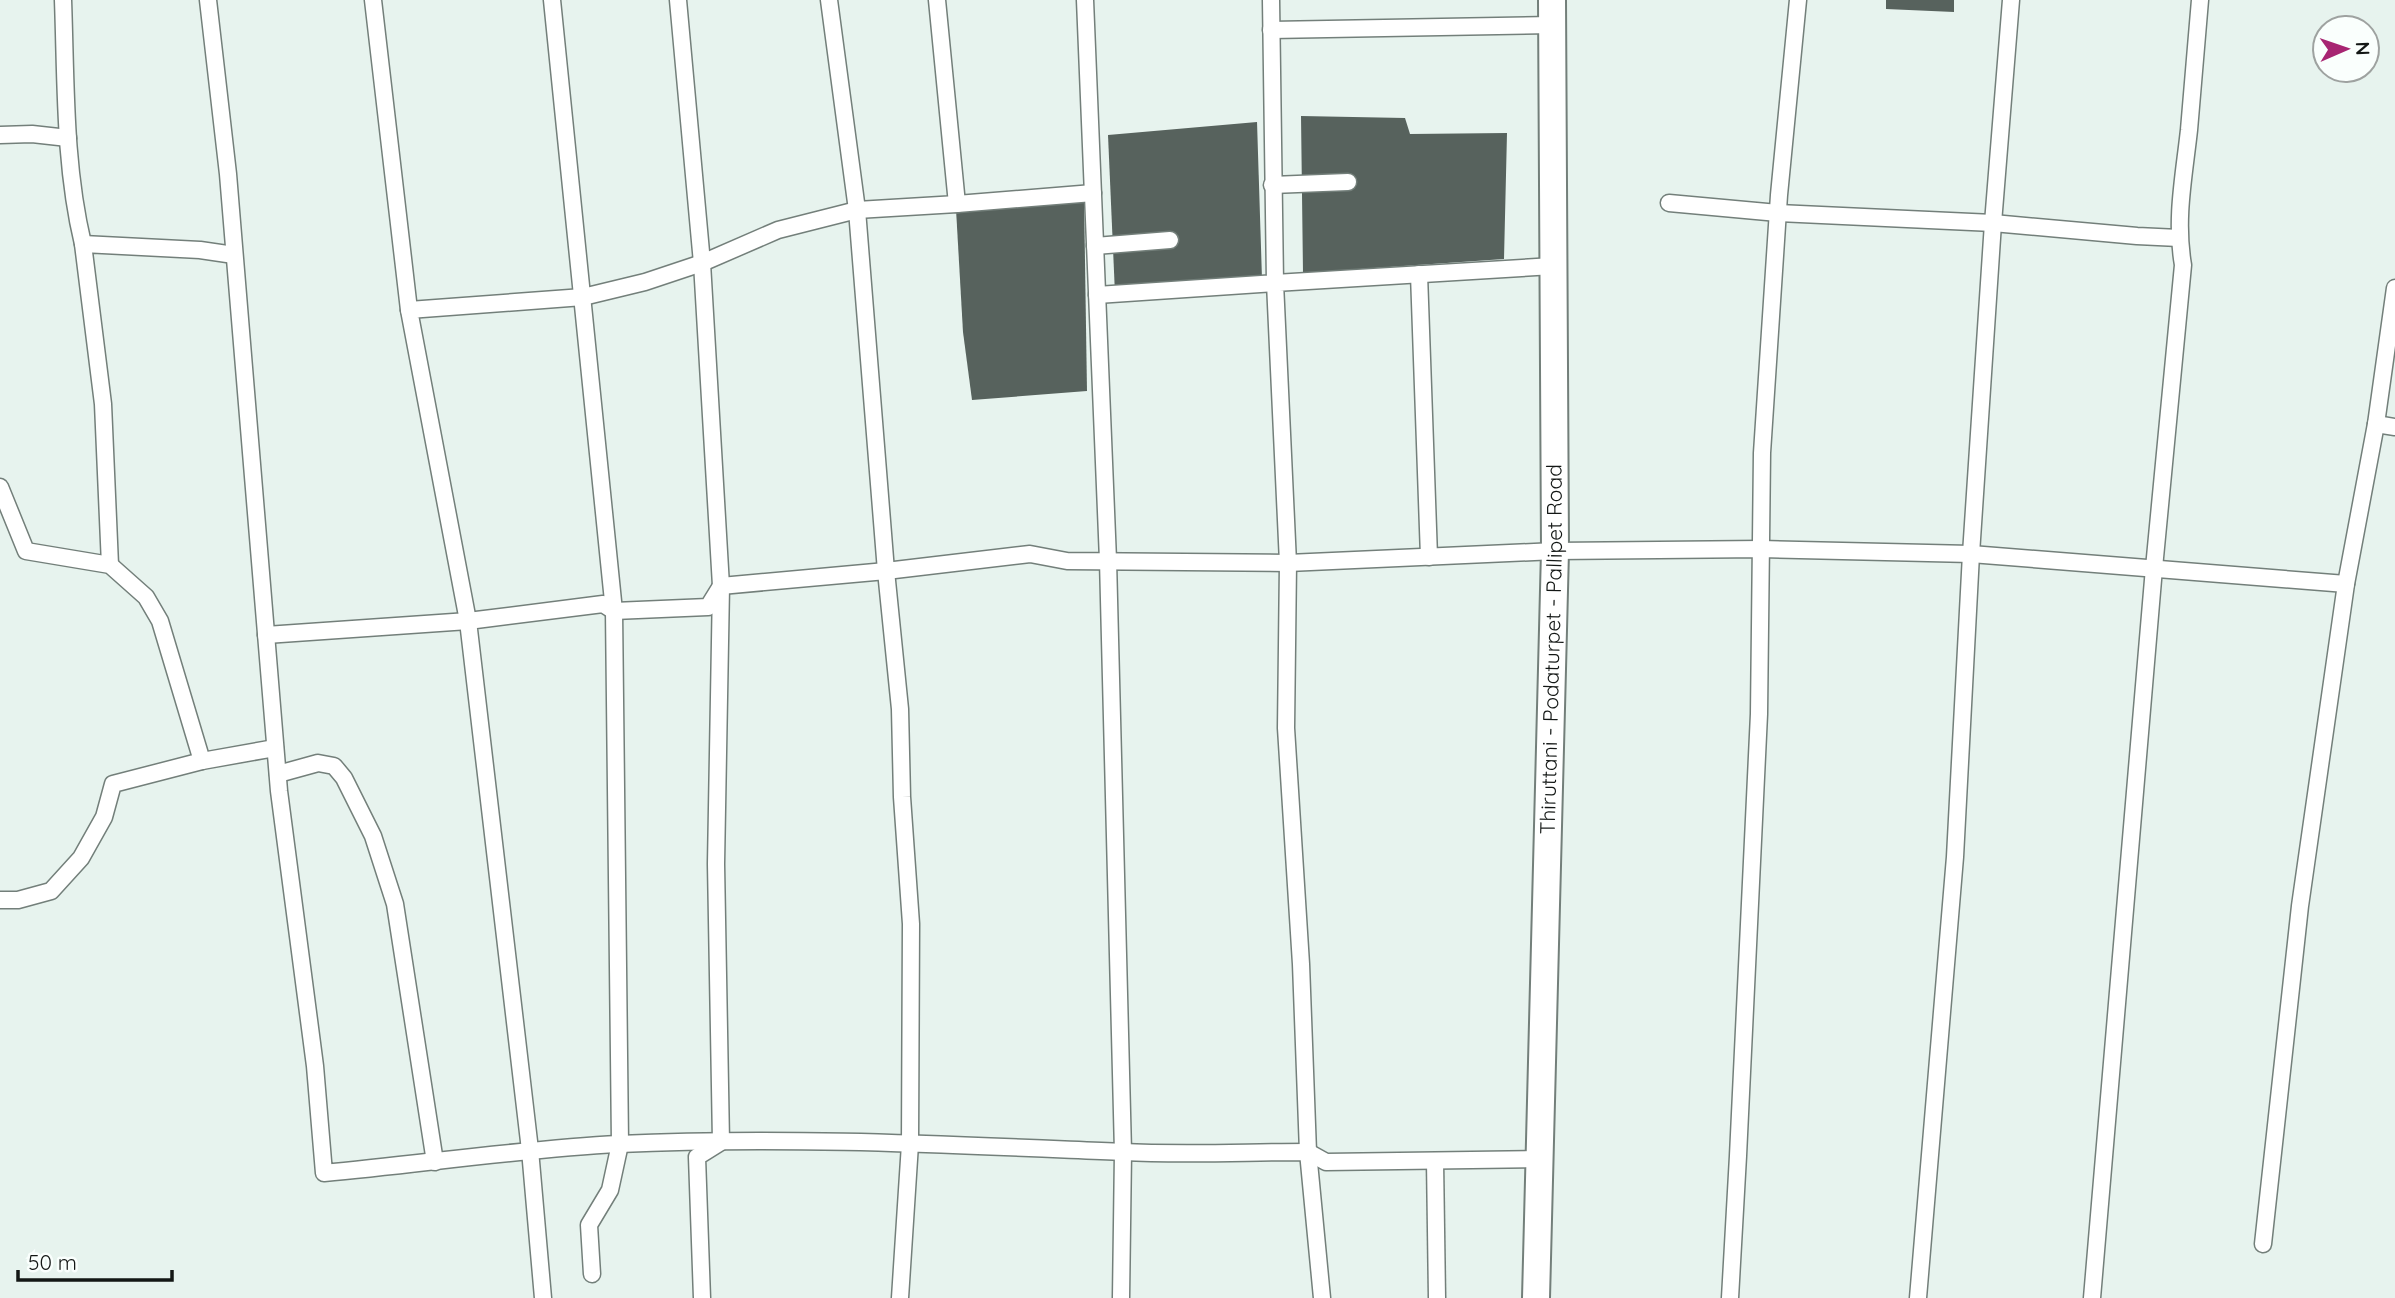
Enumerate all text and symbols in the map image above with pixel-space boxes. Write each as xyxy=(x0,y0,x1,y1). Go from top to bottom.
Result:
north arrow xyxy=(2311,14,2381,84)
text: N xyxy=(2351,41,2375,56)
street label: Thiruttani - Podaturpet - Pallipet Road xyxy=(1534,464,1567,835)
scale bar xyxy=(18,1238,172,1282)
text: 50 m xyxy=(28,1249,77,1275)

